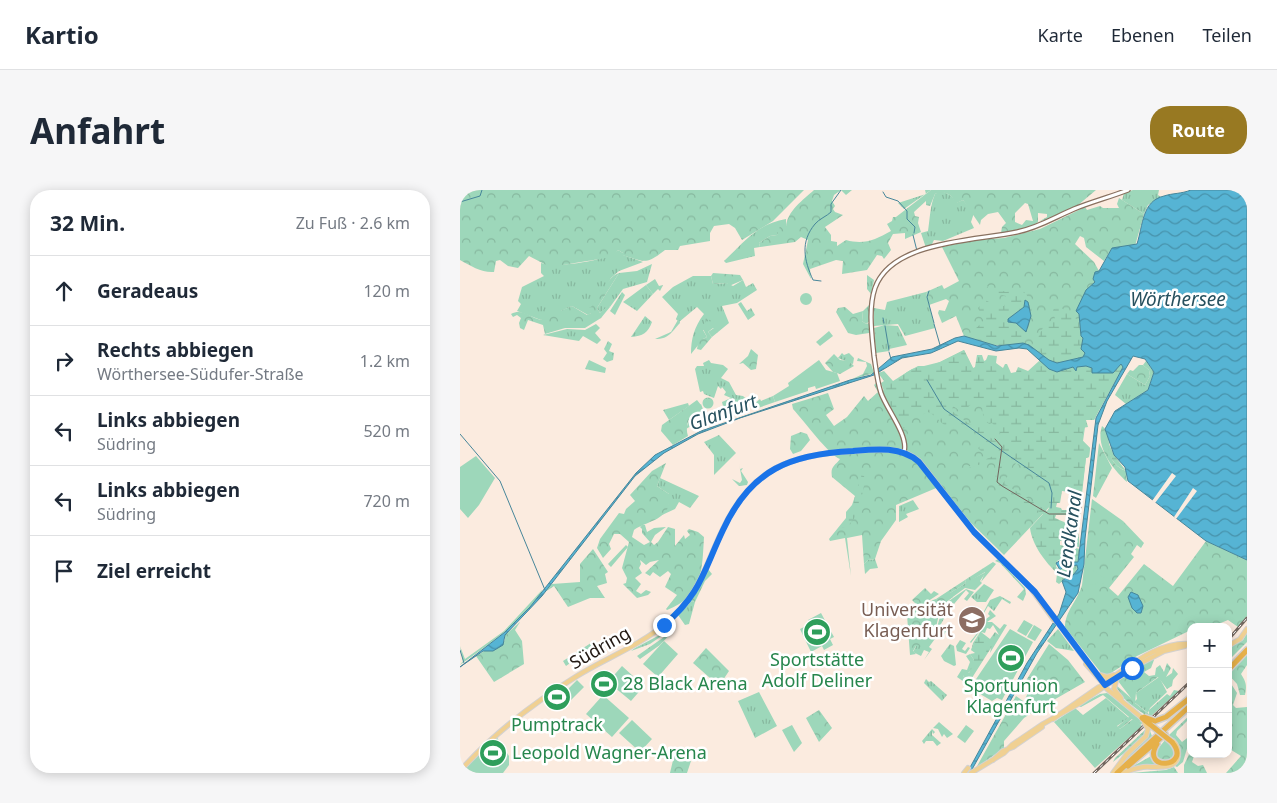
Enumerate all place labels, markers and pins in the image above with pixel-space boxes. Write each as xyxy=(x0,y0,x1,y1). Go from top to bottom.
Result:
place label: Universität Klagenfurt xyxy=(861,597,954,642)
school or university icon: Universität Klagenfurt xyxy=(957,605,987,635)
sports icon: Sportstätte Adolf Deliner xyxy=(802,617,832,647)
sports icon: Sportunion Klagenfurt xyxy=(996,643,1026,673)
place label: Sportstätte Adolf Deliner xyxy=(762,647,873,692)
sports icon: 28 Black Arena xyxy=(589,669,619,699)
place label: 28 Black Arena xyxy=(623,671,748,695)
place label: Sportunion Klagenfurt xyxy=(964,673,1058,718)
sports icon: Pumptrack xyxy=(542,682,572,712)
place label: Pumptrack xyxy=(511,712,603,736)
sports icon: Leopold Wagner-Arena xyxy=(478,738,508,768)
place label: Leopold Wagner-Arena xyxy=(512,740,707,764)

